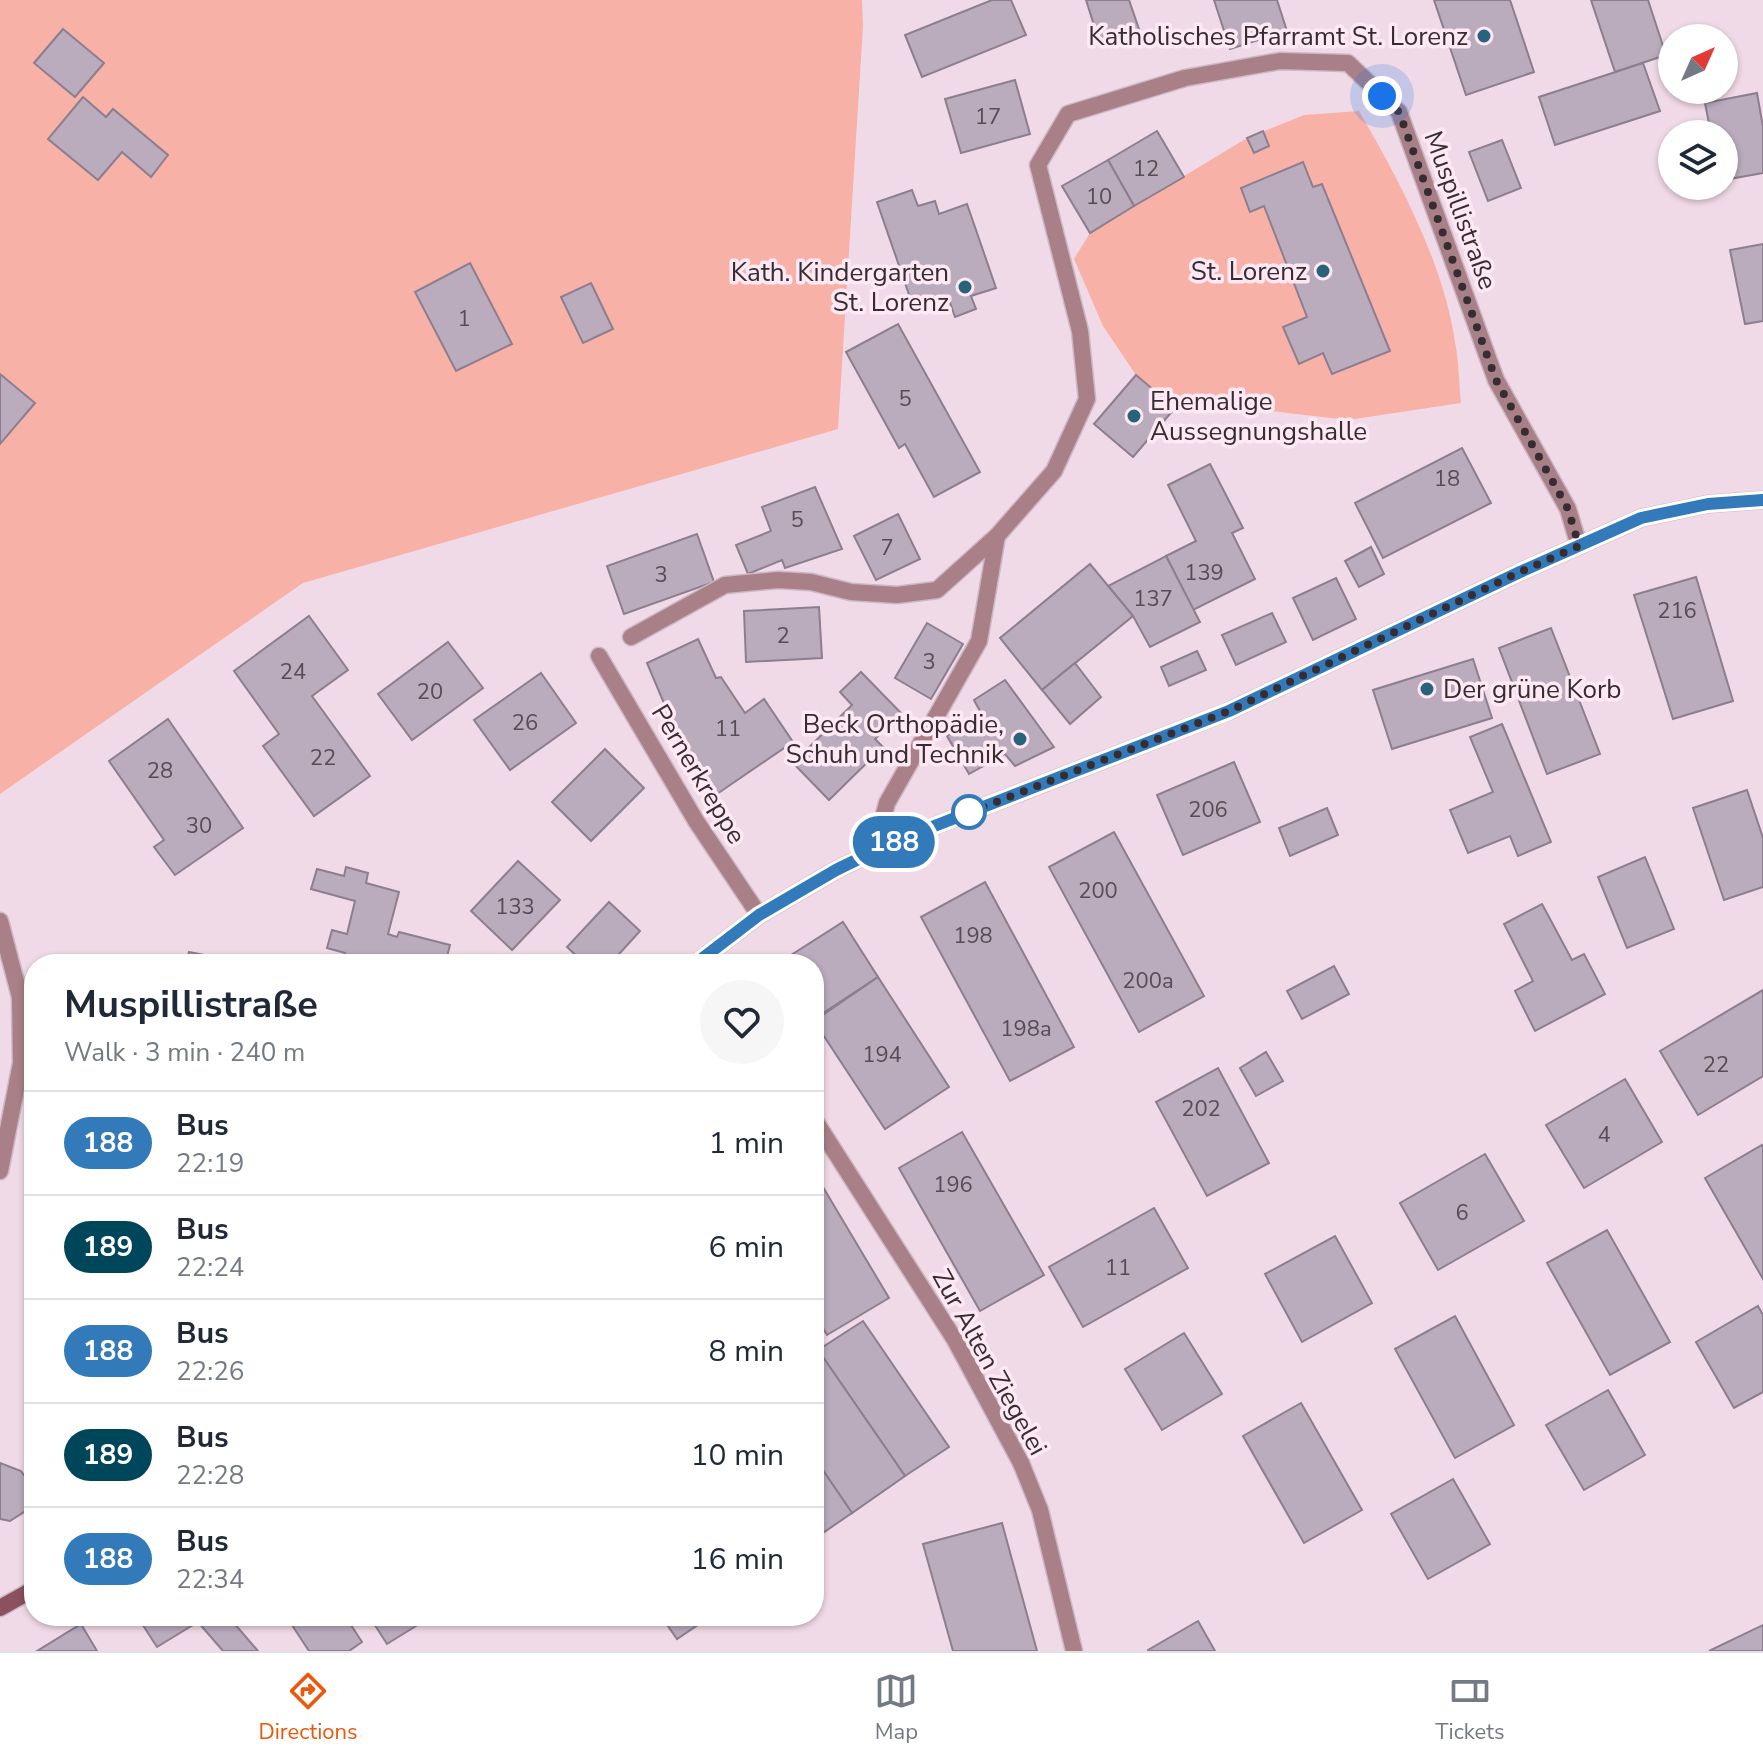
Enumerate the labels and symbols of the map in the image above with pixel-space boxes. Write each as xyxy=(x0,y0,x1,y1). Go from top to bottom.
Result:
place label: Katholisches Pfarramt St. Lorenz xyxy=(1088,19,1468,54)
north arrow xyxy=(1658,24,1738,104)
marker: Katholisches Pfarramt St. Lorenz xyxy=(1475,27,1493,45)
your location xyxy=(1362,76,1402,116)
house number: 17 xyxy=(975,102,1001,132)
street label: Muspillistraße xyxy=(1416,126,1505,294)
house number: 12 xyxy=(1133,154,1159,184)
house number: 10 xyxy=(1086,182,1112,212)
place label: St. Lorenz xyxy=(1191,254,1307,289)
place label: Kath. Kindergarten St. Lorenz xyxy=(731,255,949,320)
marker: St. Lorenz xyxy=(1314,262,1332,280)
marker: Kath. Kindergarten St. Lorenz xyxy=(956,278,974,296)
house number: 1 xyxy=(457,304,471,334)
house number: 5 xyxy=(898,384,912,414)
place label: Ehemalige Aussegnungshalle xyxy=(1150,384,1367,449)
marker: Ehemalige Aussegnungshalle xyxy=(1125,407,1143,425)
house number: 18 xyxy=(1434,464,1460,494)
house number: 5 xyxy=(790,505,804,535)
house number: 7 xyxy=(880,533,894,563)
house number: 139 xyxy=(1184,558,1224,588)
house number: 3 xyxy=(654,560,668,590)
house number: 137 xyxy=(1133,584,1173,614)
house number: 216 xyxy=(1657,596,1697,626)
house number: 2 xyxy=(776,621,790,651)
house number: 3 xyxy=(922,647,936,677)
house number: 24 xyxy=(280,657,306,687)
place label: Der grüne Korb xyxy=(1443,672,1621,707)
house number: 20 xyxy=(417,677,443,707)
marker: Der grüne Korb xyxy=(1418,680,1436,698)
street label: Pernerkreppe xyxy=(643,698,754,851)
place label: Beck Orthopädie, Schuh und Technik xyxy=(786,707,1005,772)
house number: 26 xyxy=(512,708,538,738)
house number: 11 xyxy=(715,714,741,744)
marker: Beck Orthopädie, Schuh und Technik xyxy=(1011,730,1029,748)
house number: 22 xyxy=(310,743,336,773)
house number: 28 xyxy=(147,756,173,786)
unlabelled marker xyxy=(952,795,986,829)
house number: 206 xyxy=(1188,795,1228,825)
house number: 30 xyxy=(186,811,212,841)
line badge: 188 xyxy=(848,816,940,868)
house number: 200 xyxy=(1078,876,1118,906)
house number: 133 xyxy=(495,892,535,922)
house number: 198 xyxy=(953,921,993,951)
house number: 200a xyxy=(1122,966,1174,996)
house number: 198a xyxy=(1000,1014,1052,1044)
house number: 194 xyxy=(862,1040,902,1070)
house number: 22 xyxy=(1703,1050,1729,1080)
house number: 202 xyxy=(1181,1094,1221,1124)
house number: 4 xyxy=(1597,1120,1611,1150)
house number: 196 xyxy=(933,1170,973,1200)
house number: 6 xyxy=(1455,1198,1469,1228)
house number: 11 xyxy=(1105,1253,1131,1283)
street label: Zur Alten Ziegelei xyxy=(924,1263,1055,1462)

